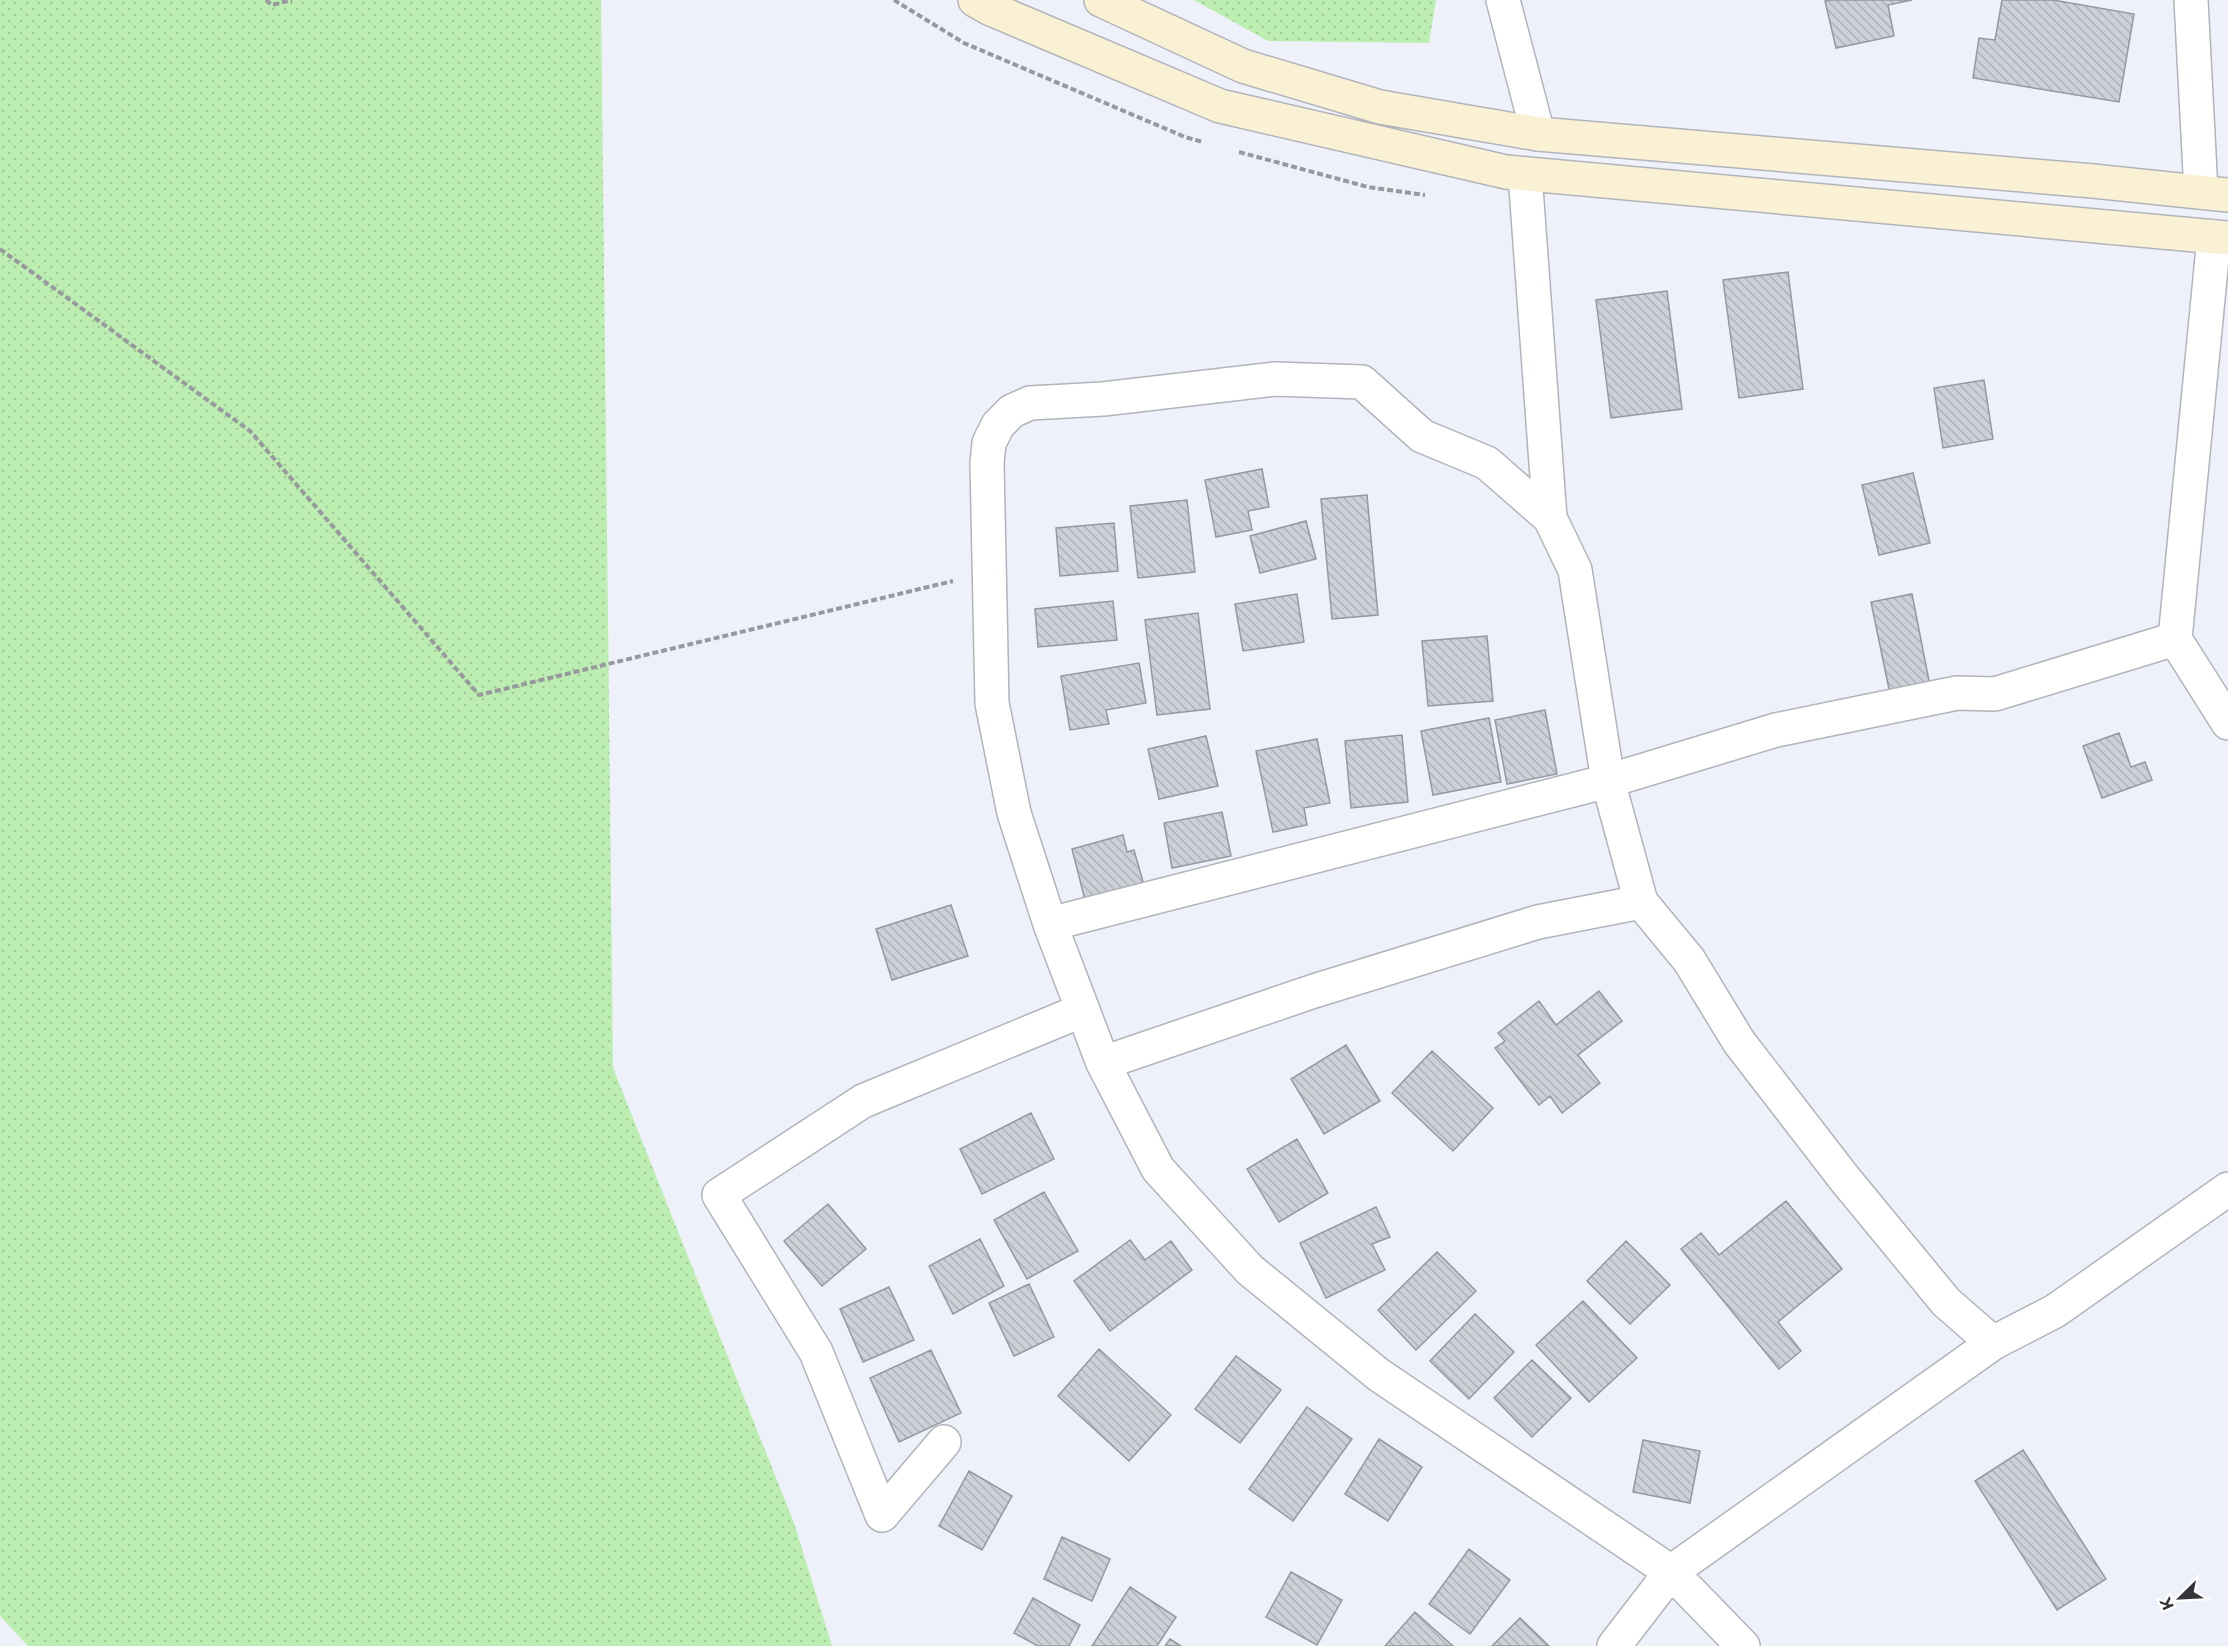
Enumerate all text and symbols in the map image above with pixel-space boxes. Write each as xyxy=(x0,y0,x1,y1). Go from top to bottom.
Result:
north arrow xyxy=(2150,1568,2210,1628)
text: K xyxy=(2155,1594,2178,1613)

